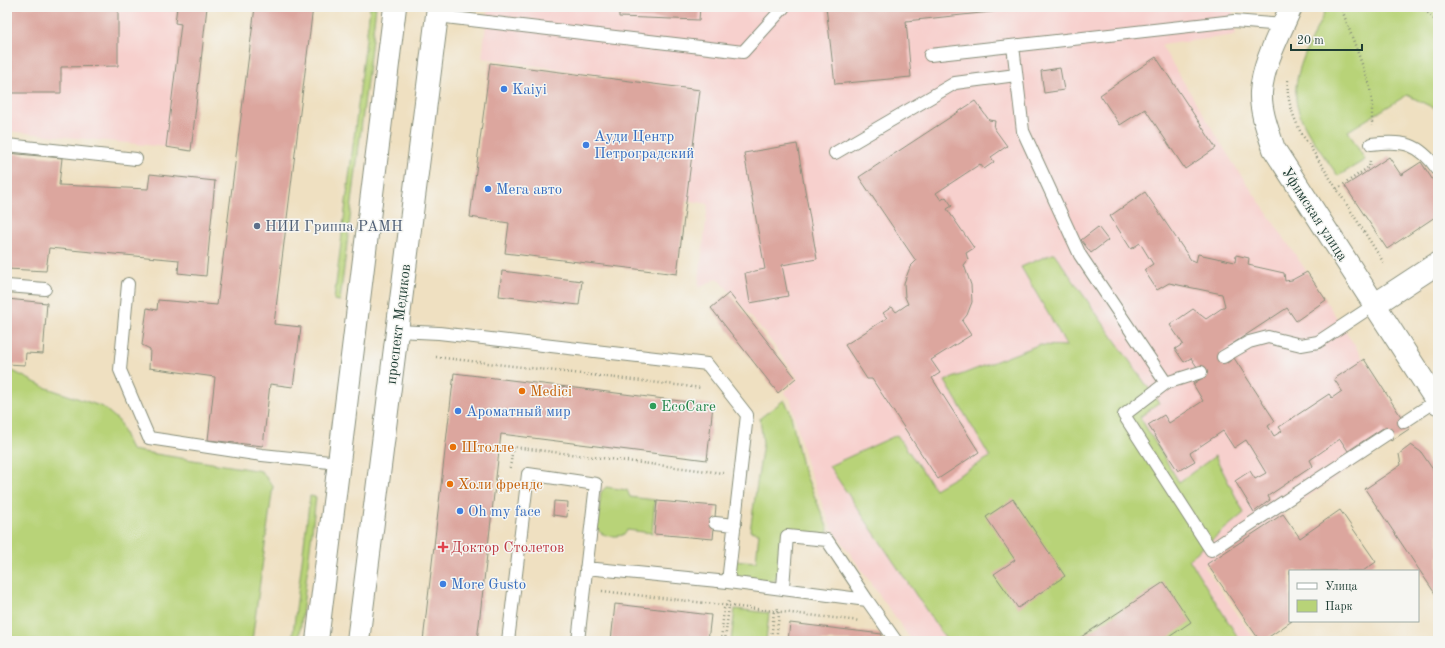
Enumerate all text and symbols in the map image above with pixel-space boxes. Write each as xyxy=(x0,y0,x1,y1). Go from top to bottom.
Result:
scale bar xyxy=(1291,26,1362,52)
text: 20 m xyxy=(1297,35,1324,47)
place label: Kaiyi xyxy=(512,83,547,98)
marker: Kaiyi xyxy=(499,84,509,94)
place label: Ауди Центр Петроградский xyxy=(594,130,694,162)
marker: Ауди Центр Петроградский xyxy=(581,140,591,150)
street label: Уфимская улица xyxy=(1278,165,1350,265)
place label: Мега авто xyxy=(496,183,562,198)
marker: Мега авто xyxy=(483,184,493,194)
place label: НИИ Гриппа РАМН xyxy=(265,220,403,235)
marker: НИИ Гриппа РАМН xyxy=(252,221,262,231)
street label: проспект Медиков xyxy=(385,263,414,385)
place label: Medici xyxy=(530,385,572,400)
marker: Medici xyxy=(517,386,527,396)
place label: EcoCare xyxy=(661,400,716,415)
marker: EcoCare xyxy=(648,401,658,411)
place label: Ароматный мир xyxy=(466,405,571,420)
marker: Ароматный мир xyxy=(453,406,463,416)
place label: Штолле xyxy=(461,441,514,456)
marker: Штолле xyxy=(448,442,458,452)
place label: Холи френдс xyxy=(458,478,543,493)
marker: Холи френдс xyxy=(445,479,455,489)
place label: Oh my face xyxy=(468,505,541,520)
marker: Oh my face xyxy=(455,506,465,516)
place label: Доктор Столетов xyxy=(451,541,564,556)
marker: Доктор Столетов xyxy=(438,542,448,552)
legend xyxy=(1289,570,1419,622)
place label: More Gusto xyxy=(451,578,526,593)
marker: More Gusto xyxy=(438,579,448,589)
text: Улица xyxy=(1325,581,1358,593)
text: Парк xyxy=(1325,601,1353,613)

